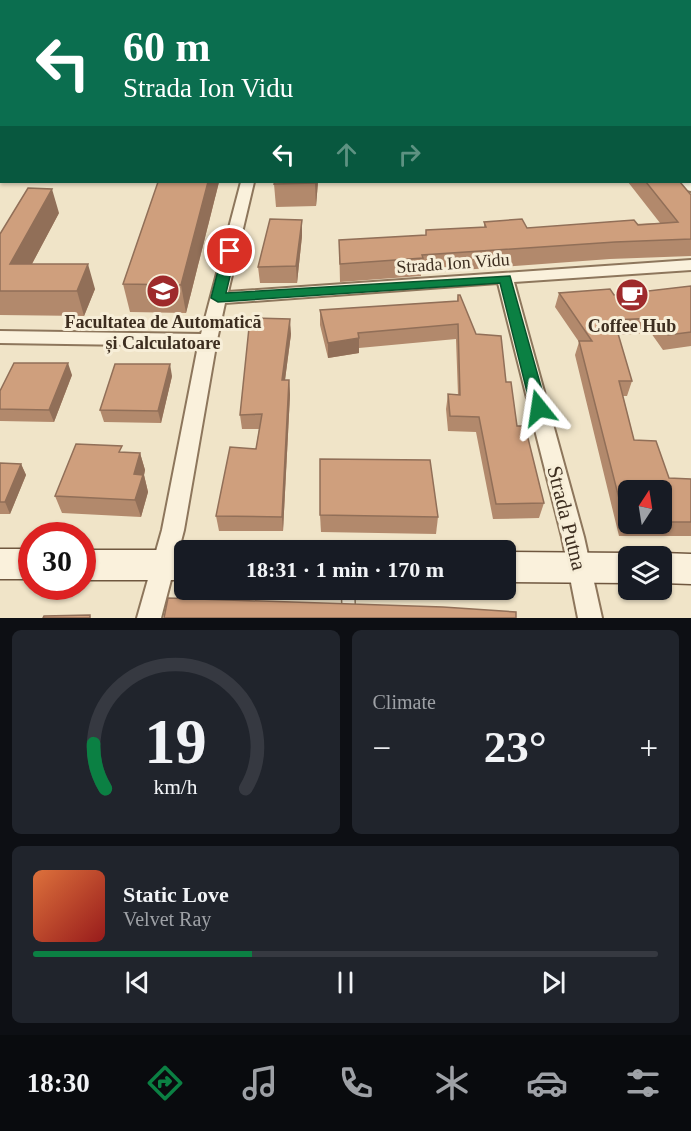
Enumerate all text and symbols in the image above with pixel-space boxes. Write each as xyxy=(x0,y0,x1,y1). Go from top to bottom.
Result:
icon: left xyxy=(24,24,102,102)
text: 60 m xyxy=(123,24,211,70)
text: Strada Ion Vidu xyxy=(123,73,293,103)
icon: left xyxy=(267,138,300,171)
icon: ahead xyxy=(330,138,363,171)
icon: right xyxy=(393,138,426,171)
pin xyxy=(204,225,255,276)
icon: arrive xyxy=(213,234,246,267)
street label: Strada Ion Vidu xyxy=(396,249,510,277)
school or university icon: Facultatea de Automatică și Calculatoare xyxy=(145,273,181,309)
cafe icon: Coffee Hub xyxy=(614,277,650,313)
place label: Facultatea de Automatică și Calculatoare xyxy=(65,312,261,354)
place label: Coffee Hub xyxy=(588,316,676,336)
position arrow xyxy=(507,376,571,440)
street label: Strada Putna xyxy=(542,463,592,573)
north arrow xyxy=(618,480,672,534)
map controls xyxy=(618,480,672,600)
speed limit sign: 30 xyxy=(18,522,96,600)
button: layers xyxy=(618,546,672,600)
text: 18:31 · 1 min · 170 m xyxy=(246,557,444,582)
text: Climate xyxy=(373,691,436,713)
text: 19 xyxy=(145,707,207,776)
text: 23° xyxy=(484,722,547,772)
text: − xyxy=(373,730,391,766)
text: + xyxy=(639,730,658,766)
text: km/h xyxy=(154,775,198,799)
text: Static Love xyxy=(123,882,229,907)
text: Velvet Ray xyxy=(123,908,211,930)
icon: previous xyxy=(121,966,154,999)
icon: pause xyxy=(329,966,362,999)
icon: next xyxy=(537,966,570,999)
icon: directions xyxy=(144,1062,186,1104)
icon: music xyxy=(239,1062,281,1104)
icon: phone xyxy=(335,1062,377,1104)
icon: climate xyxy=(431,1062,473,1104)
icon: car xyxy=(526,1062,568,1104)
icon: filters xyxy=(622,1062,664,1104)
text: 18:30 xyxy=(27,1068,90,1098)

